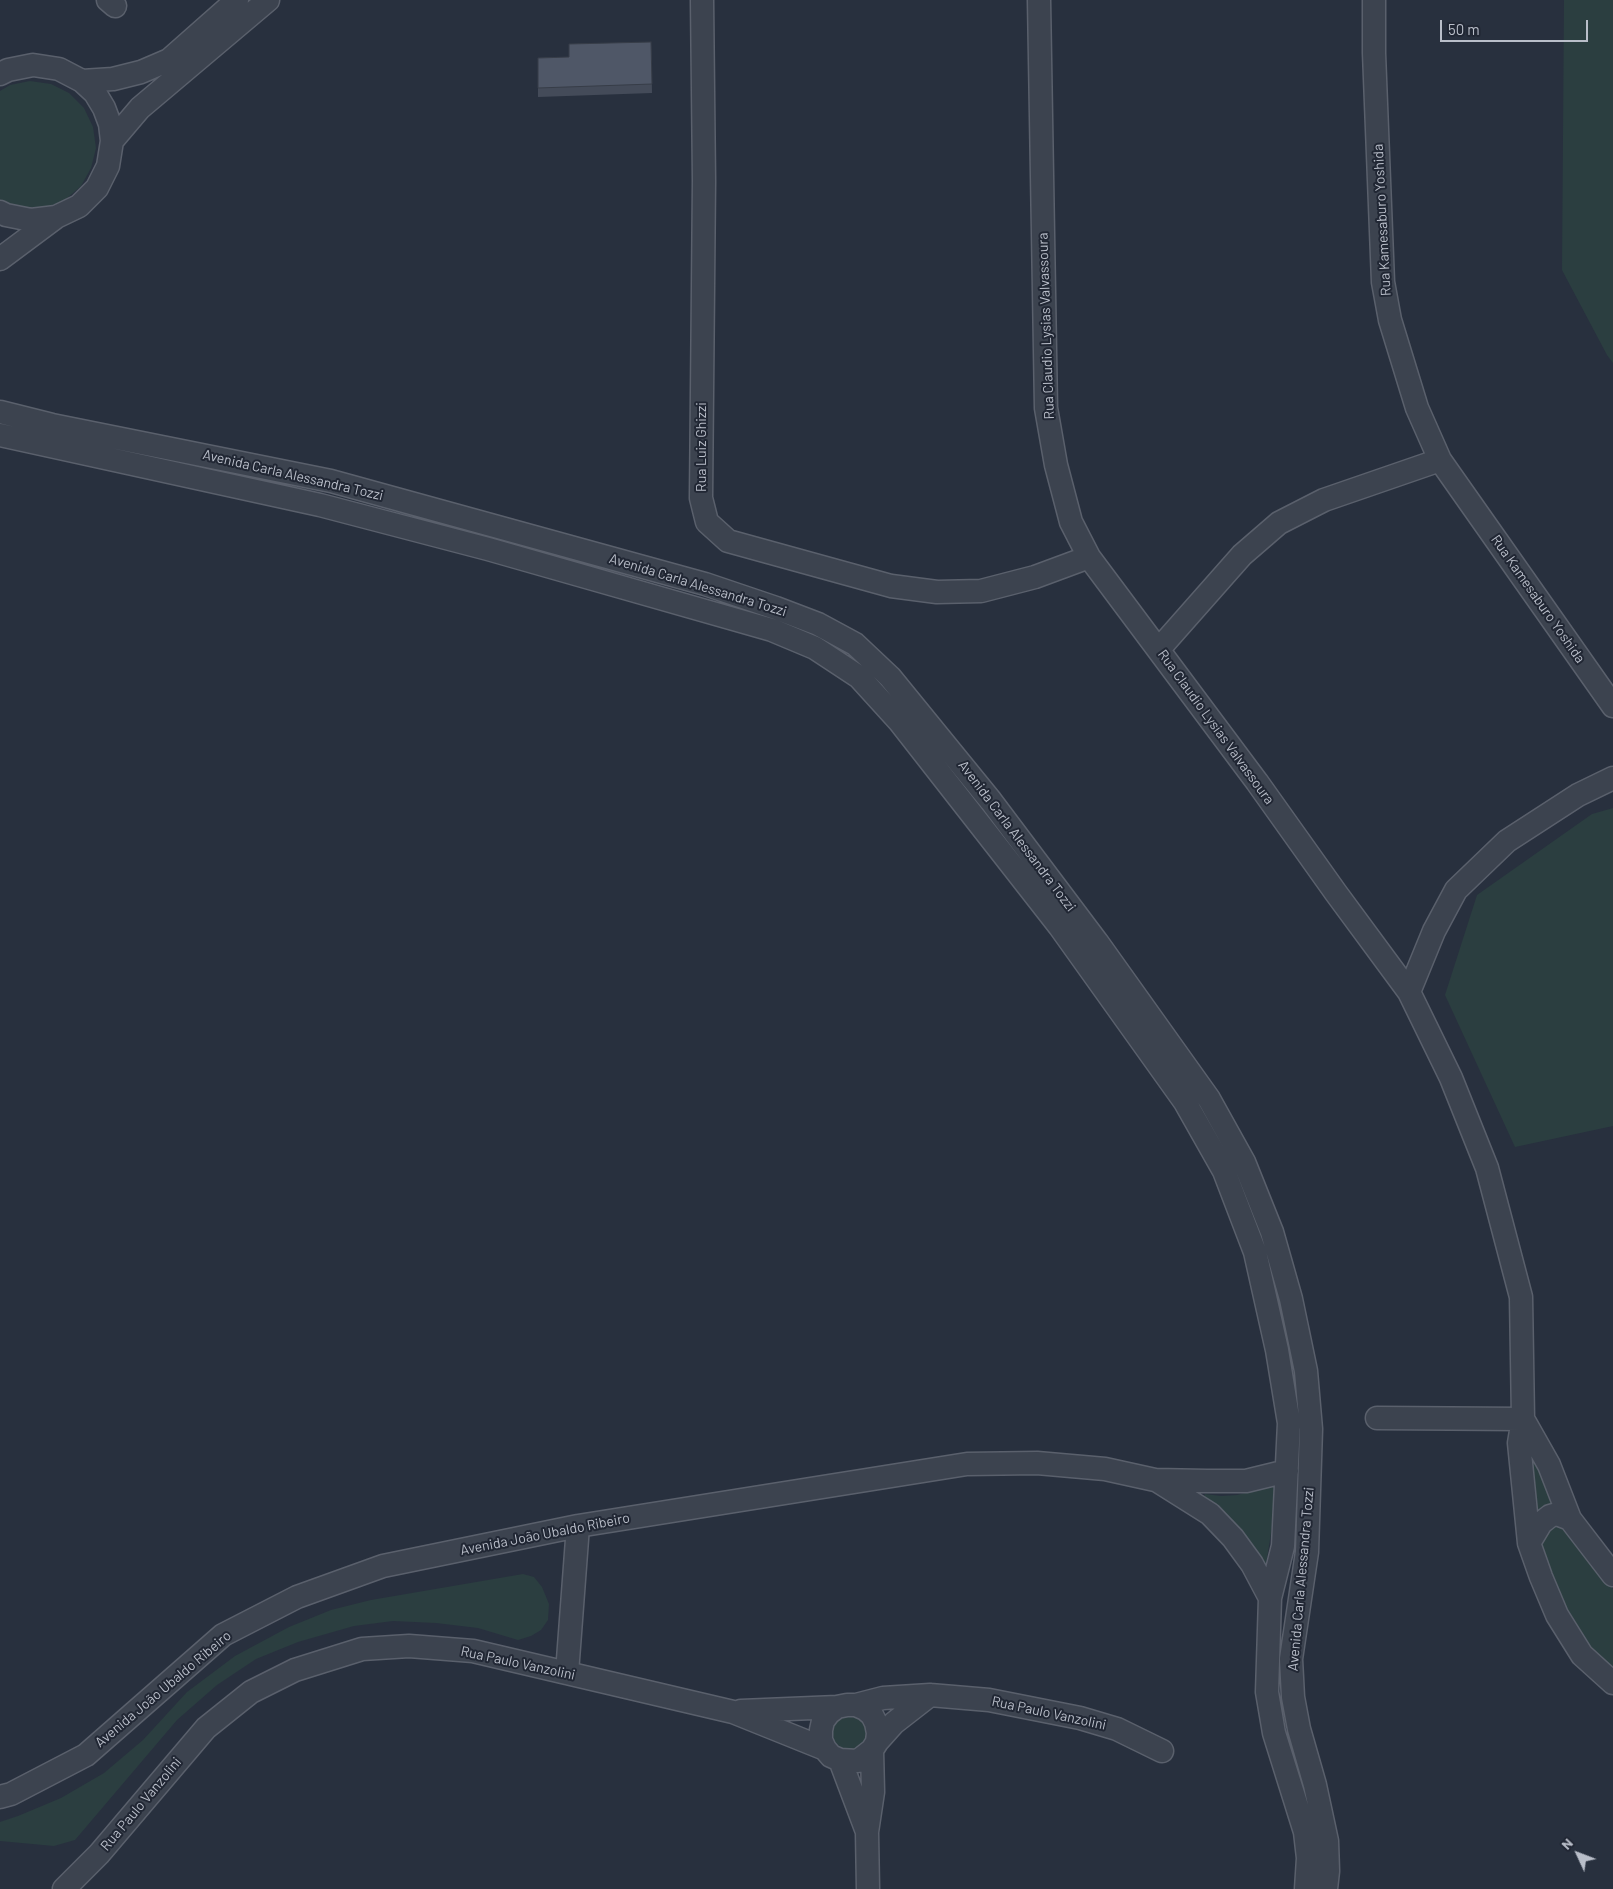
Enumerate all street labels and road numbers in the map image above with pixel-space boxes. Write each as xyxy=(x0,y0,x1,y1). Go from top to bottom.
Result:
street label: Rua Kamesaburo Yoshida xyxy=(1370,143,1394,297)
street label: Rua Claudio Lysias Valvassoura xyxy=(1034,232,1058,420)
street label: Rua Luiz Ghizzi xyxy=(693,402,709,492)
street label: Avenida Carla Alessandra Tozzi xyxy=(201,446,385,504)
street label: Rua Kamesaburo Yoshida xyxy=(1487,532,1589,666)
street label: Avenida Carla Alessandra Tozzi xyxy=(607,550,789,620)
street label: Rua Claudio Lysias Valvassoura xyxy=(1154,646,1278,808)
street label: Avenida Carla Alessandra Tozzi xyxy=(955,757,1079,915)
street label: Avenida Carla Alessandra Tozzi xyxy=(1285,1486,1317,1672)
street label: Avenida João Ubaldo Ribeiro xyxy=(459,1509,631,1559)
street label: Avenida João Ubaldo Ribeiro xyxy=(92,1627,234,1751)
street label: Rua Paulo Vanzolini xyxy=(459,1643,577,1683)
street label: Rua Paulo Vanzolini xyxy=(990,1693,1108,1733)
street label: Rua Paulo Vanzolini xyxy=(97,1754,185,1854)

